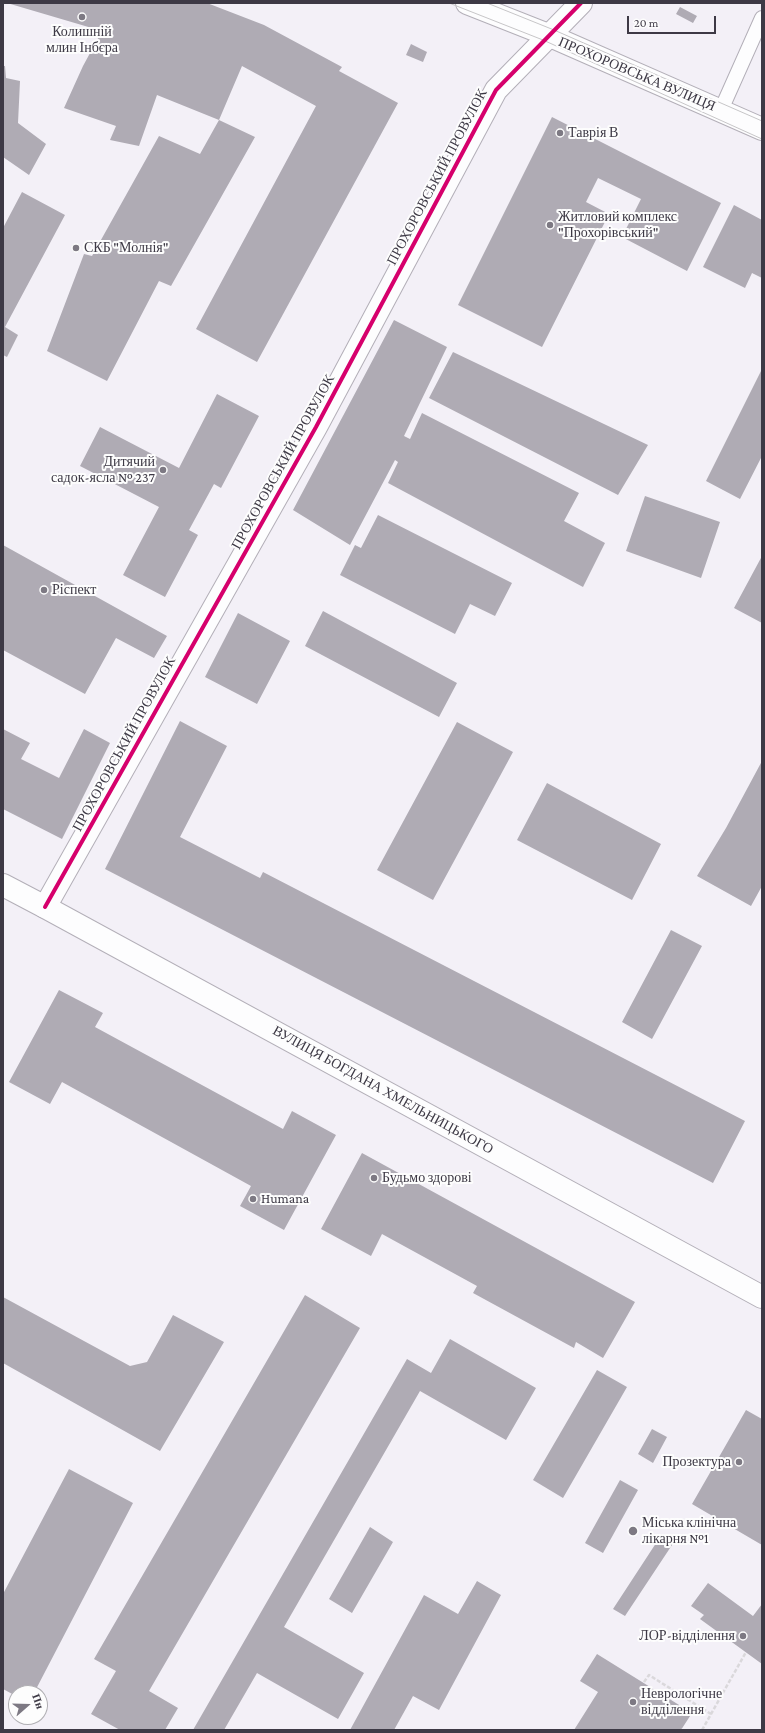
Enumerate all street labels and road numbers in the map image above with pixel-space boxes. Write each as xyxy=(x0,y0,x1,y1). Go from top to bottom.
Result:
street label: ПРОХОРОВСЬКА ВУЛИЦЯ xyxy=(556,33,718,115)
street label: ПРОХОРОВСЬКИЙ ПРОВУЛОК xyxy=(383,86,491,268)
street label: ПРОХОРОВСЬКИЙ ПРОВУЛОК xyxy=(228,372,338,552)
street label: ПРОХОРОВСЬКИЙ ПРОВУЛОК xyxy=(69,654,179,834)
street label: ВУЛИЦЯ БОГДАНА ХМЕЛЬНИЦЬКОГО xyxy=(270,1022,496,1158)

